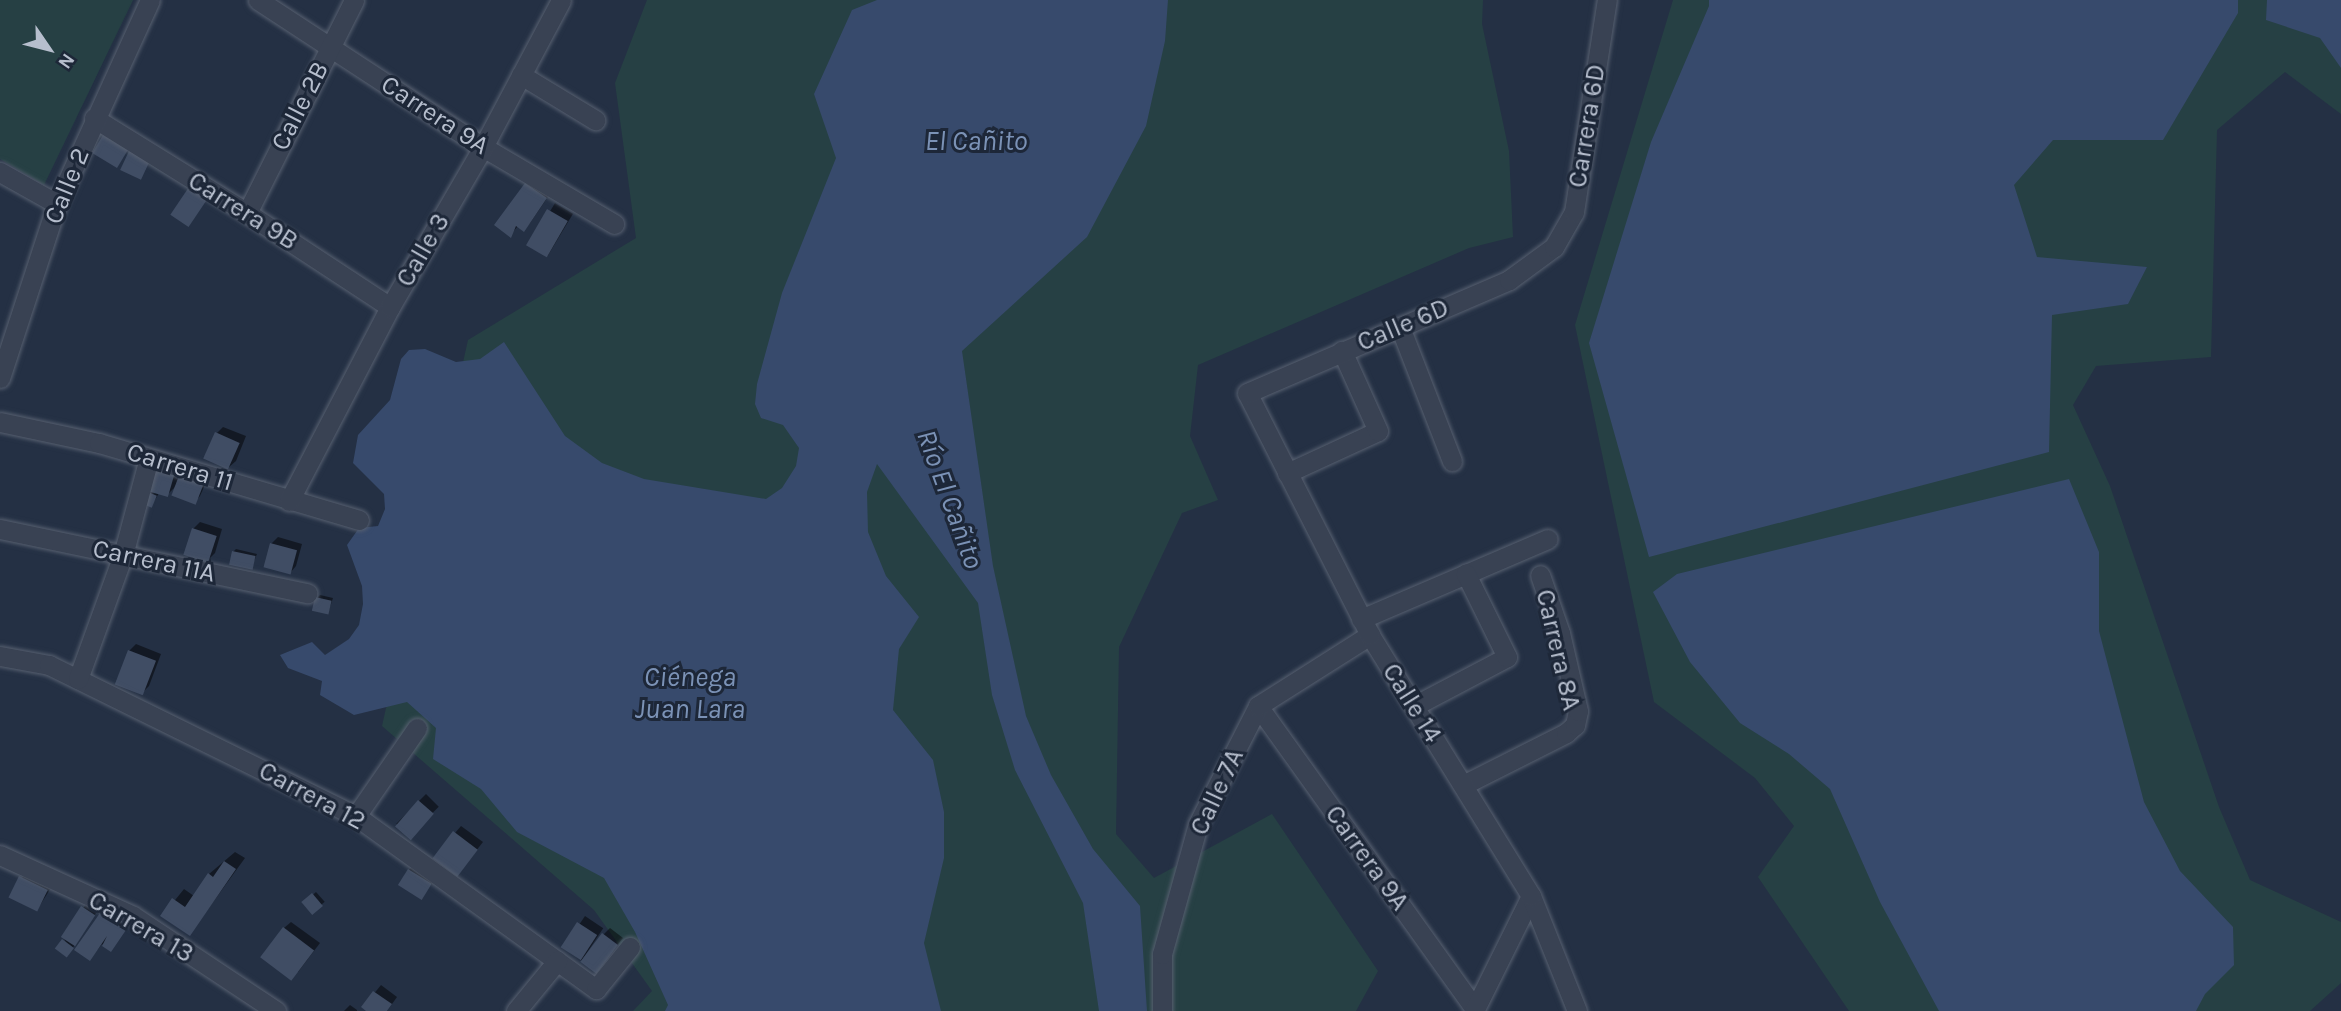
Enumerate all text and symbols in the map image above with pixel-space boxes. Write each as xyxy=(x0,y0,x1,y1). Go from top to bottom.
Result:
north arrow xyxy=(14,14,84,84)
text: N xyxy=(53,49,79,73)
street label: Calle 2B xyxy=(264,56,336,156)
street label: Carrera 6D xyxy=(1562,62,1612,190)
street label: Carrera 9A xyxy=(375,69,495,161)
water label: El Cañito xyxy=(925,124,1027,158)
street label: Calle 2 xyxy=(38,143,96,229)
street label: Carrera 9B xyxy=(182,165,304,257)
street label: Calle 3 xyxy=(390,208,456,292)
street label: Calle 6D xyxy=(1353,292,1453,358)
water label: Río El Cañito xyxy=(909,425,991,573)
street label: Carrera 11 xyxy=(123,436,237,498)
street label: Carrera 11A xyxy=(90,533,218,589)
street label: Carrera 8A xyxy=(1529,586,1587,714)
street label: Calle 14 xyxy=(1376,658,1448,748)
water label: Ciénega Juan Lara xyxy=(635,660,745,726)
street label: Calle 7A xyxy=(1184,744,1250,840)
street label: Carrera 12 xyxy=(253,755,371,837)
street label: Carrera 9A xyxy=(1318,799,1416,917)
street label: Carrera 13 xyxy=(83,884,199,970)

